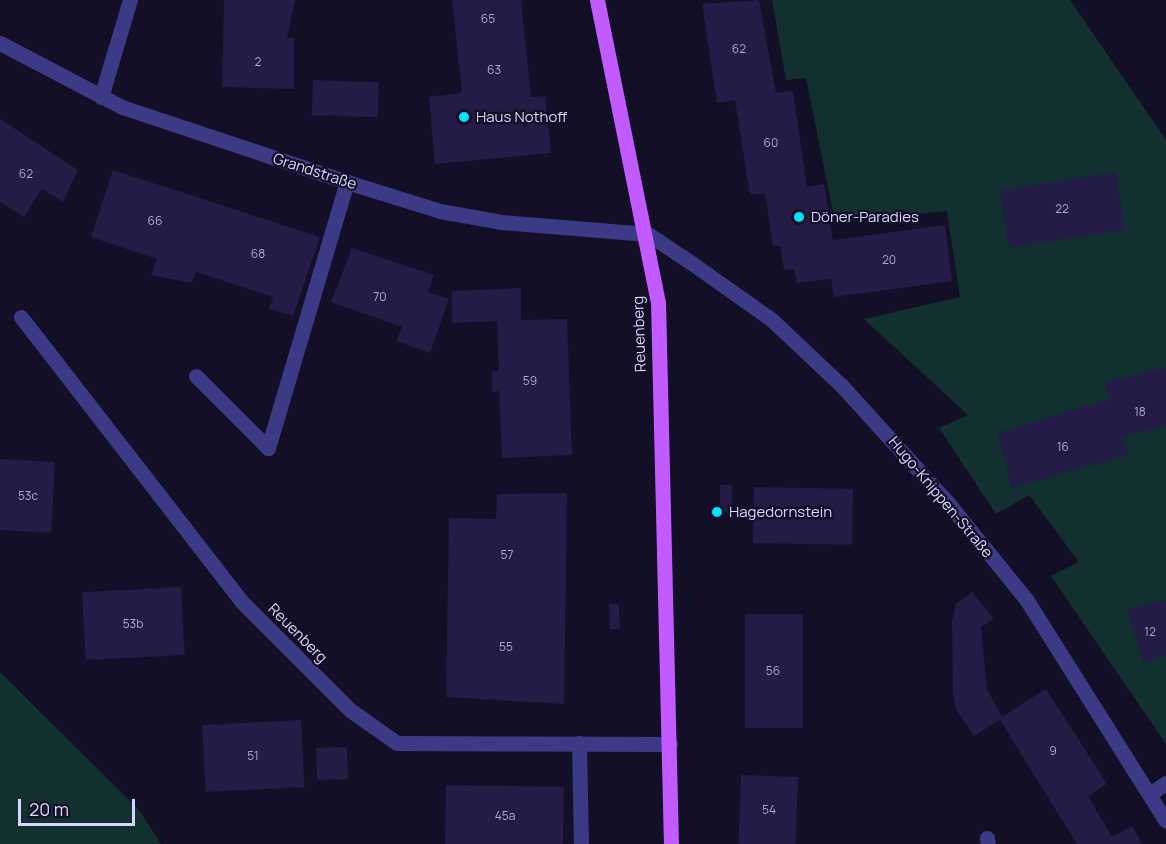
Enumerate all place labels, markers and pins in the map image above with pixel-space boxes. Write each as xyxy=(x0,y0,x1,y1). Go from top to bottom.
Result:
place label: Haus Nothoff xyxy=(476,108,567,126)
marker: Haus Nothoff xyxy=(457,110,471,124)
place label: Döner-Paradies xyxy=(811,208,919,226)
marker: Döner-Paradies xyxy=(792,210,806,224)
place label: Hagedornstein xyxy=(729,503,832,521)
marker: Hagedornstein xyxy=(710,505,724,519)

